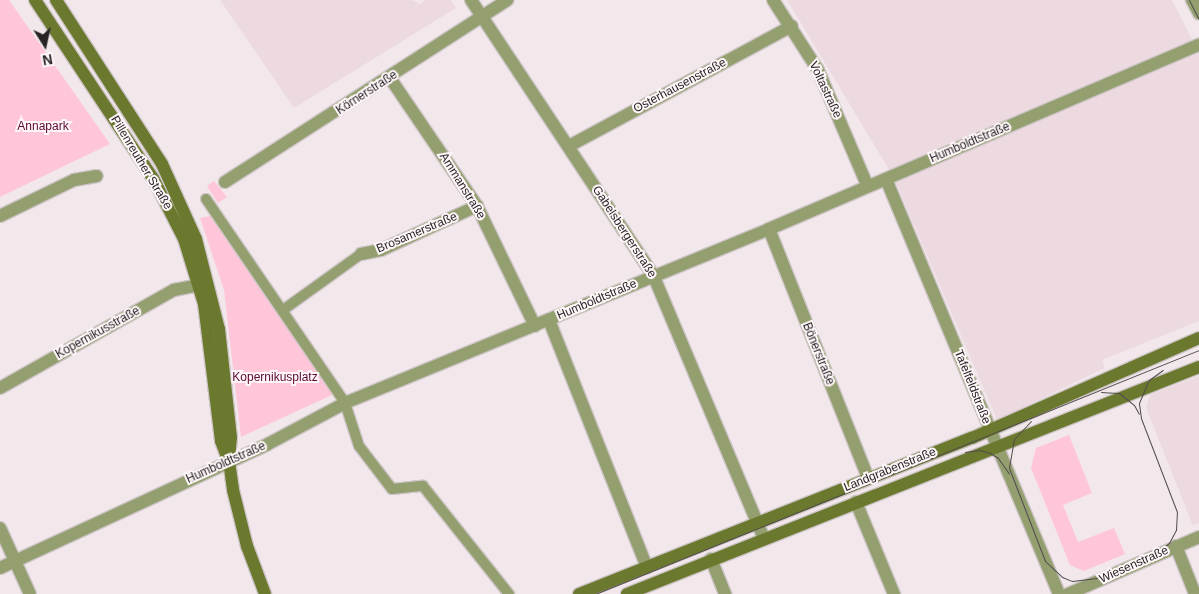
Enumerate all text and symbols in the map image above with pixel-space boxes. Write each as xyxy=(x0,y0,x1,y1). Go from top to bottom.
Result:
north arrow xyxy=(20,20,70,70)
text: N xyxy=(41,51,54,69)
street label: Osterhausenstraße xyxy=(631,56,729,116)
street label: Voltastraße xyxy=(806,59,844,121)
street label: Körnerstraße xyxy=(334,68,400,118)
street label: Pillenreuther Straße xyxy=(107,114,175,212)
park label: Annapark xyxy=(17,120,69,134)
street label: Humboldtstraße xyxy=(928,120,1012,166)
street label: Ammanstraße xyxy=(436,150,488,222)
street label: Gabelsbergerstraße xyxy=(589,183,659,281)
street label: Brosamerstraße xyxy=(375,210,459,256)
street label: Humboldtstraße xyxy=(555,277,639,323)
street label: Kopernikusstraße xyxy=(53,304,143,362)
street label: Bönerstraße xyxy=(799,321,837,387)
street label: Tafelfeldstraße xyxy=(951,348,993,426)
park label: Kopernikusplatz xyxy=(232,371,318,385)
street label: Humboldtstraße xyxy=(184,439,268,487)
street label: Landgrabenstraße xyxy=(842,445,938,495)
street label: Wiesenstraße xyxy=(1097,543,1171,587)

